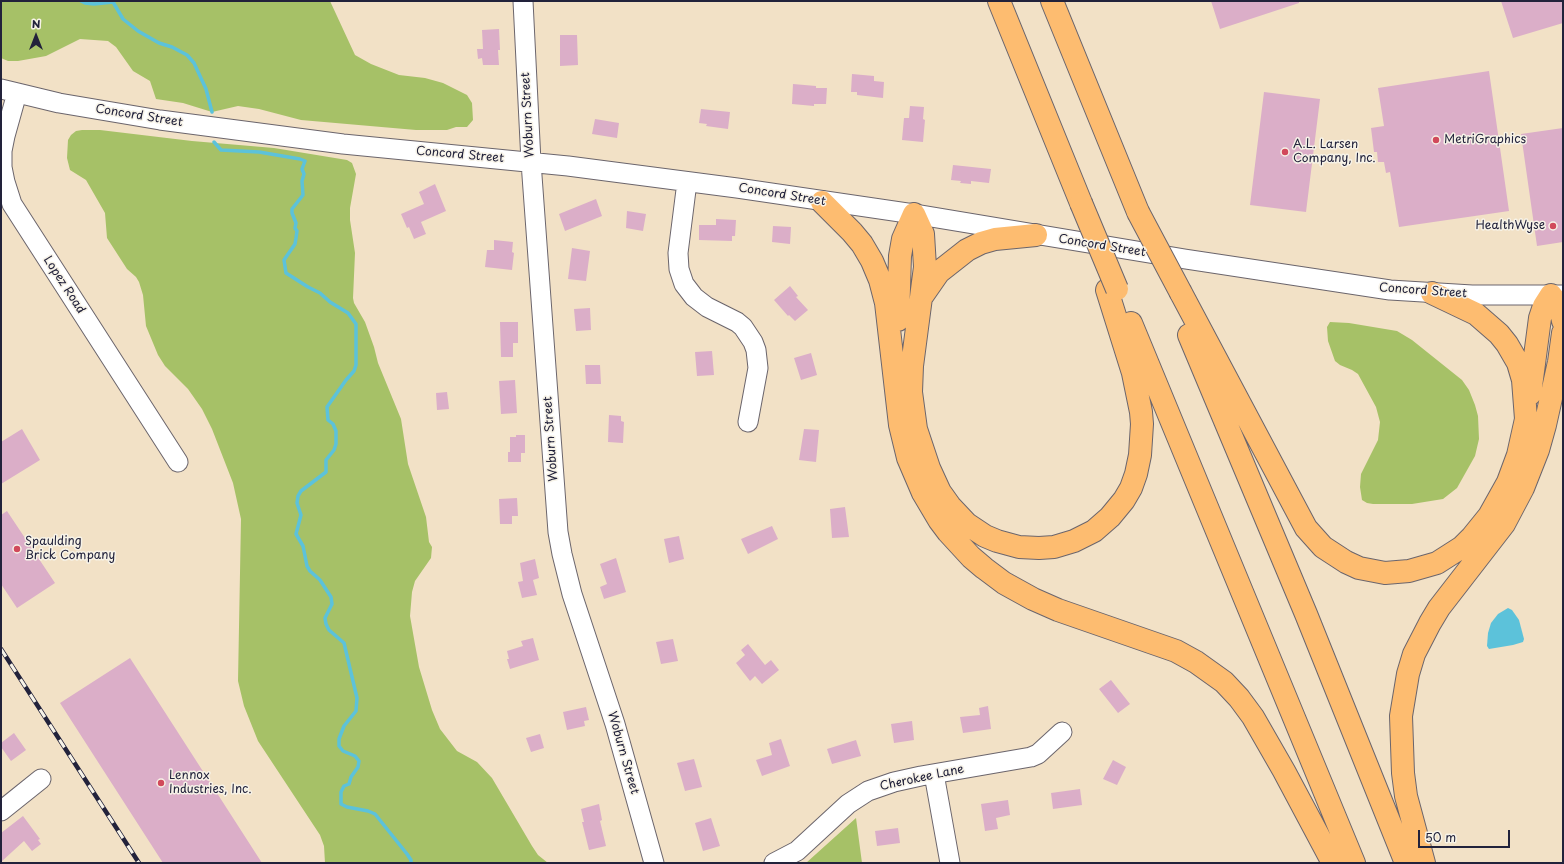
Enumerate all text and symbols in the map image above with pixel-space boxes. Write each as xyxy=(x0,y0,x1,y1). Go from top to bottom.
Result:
text: N xyxy=(32,15,40,32)
north arrow xyxy=(16,16,56,56)
street label: Woburn Street xyxy=(519,72,537,158)
street label: Concord Street xyxy=(94,102,184,130)
place label: MetriGraphics xyxy=(1444,133,1526,147)
marker: MetriGraphics xyxy=(1431,135,1441,145)
place label: A.L. Larsen Company, Inc. xyxy=(1293,138,1376,166)
street label: Concord Street xyxy=(416,144,504,166)
marker: A.L. Larsen Company, Inc. xyxy=(1280,147,1290,157)
street label: Concord Street xyxy=(737,181,827,209)
place label: HealthWyse xyxy=(1476,219,1545,233)
marker: HealthWyse xyxy=(1548,221,1558,231)
street label: Concord Street xyxy=(1057,232,1147,260)
street label: Lopez Road xyxy=(40,254,88,316)
street label: Concord Street xyxy=(1379,281,1467,301)
street label: Woburn Street xyxy=(541,396,561,482)
place label: Spaulding Brick Company xyxy=(25,535,115,563)
marker: Spaulding Brick Company xyxy=(12,544,22,554)
street label: Woburn Street xyxy=(604,710,642,796)
street label: Cherokee Lane xyxy=(879,762,965,794)
place label: Lennox Industries, Inc. xyxy=(169,769,252,797)
marker: Lennox Industries, Inc. xyxy=(156,778,166,788)
scale bar xyxy=(1420,822,1512,848)
text: 50 m xyxy=(1425,828,1456,846)

